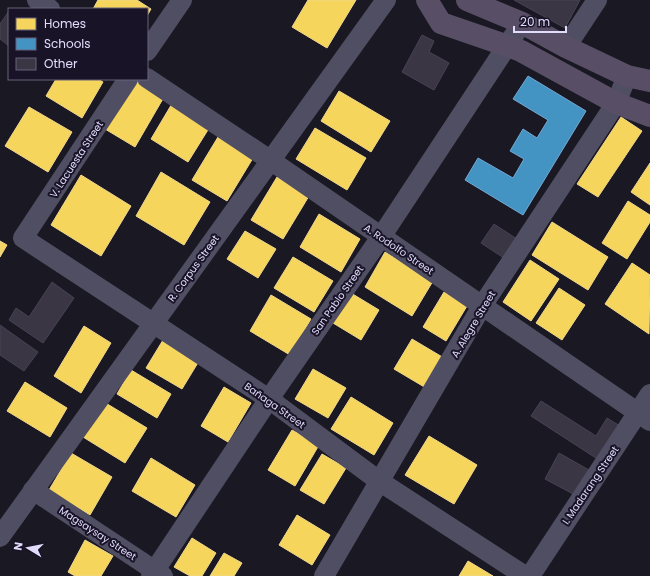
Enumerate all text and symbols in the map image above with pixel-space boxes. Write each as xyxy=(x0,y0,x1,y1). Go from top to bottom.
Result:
legend xyxy=(8,8,148,80)
scale bar xyxy=(514,8,566,34)
text: 20 m xyxy=(520,13,550,30)
text: Homes xyxy=(44,15,86,32)
text: Schools xyxy=(44,35,91,52)
text: Other xyxy=(44,55,78,72)
street label: V. Lacuesta Street xyxy=(46,118,107,201)
street label: A. Rodolfo Street xyxy=(361,220,437,279)
street label: R. Corpus Street xyxy=(164,232,223,305)
street label: San Pablo Street xyxy=(308,262,367,338)
street label: A. Alegre Street xyxy=(448,288,499,361)
street label: Bañaga Street xyxy=(241,379,309,432)
street label: I. Madarang Street xyxy=(559,443,622,527)
street label: Magsaysay Street xyxy=(56,503,140,564)
north arrow xyxy=(8,528,48,568)
text: N xyxy=(10,541,27,552)

